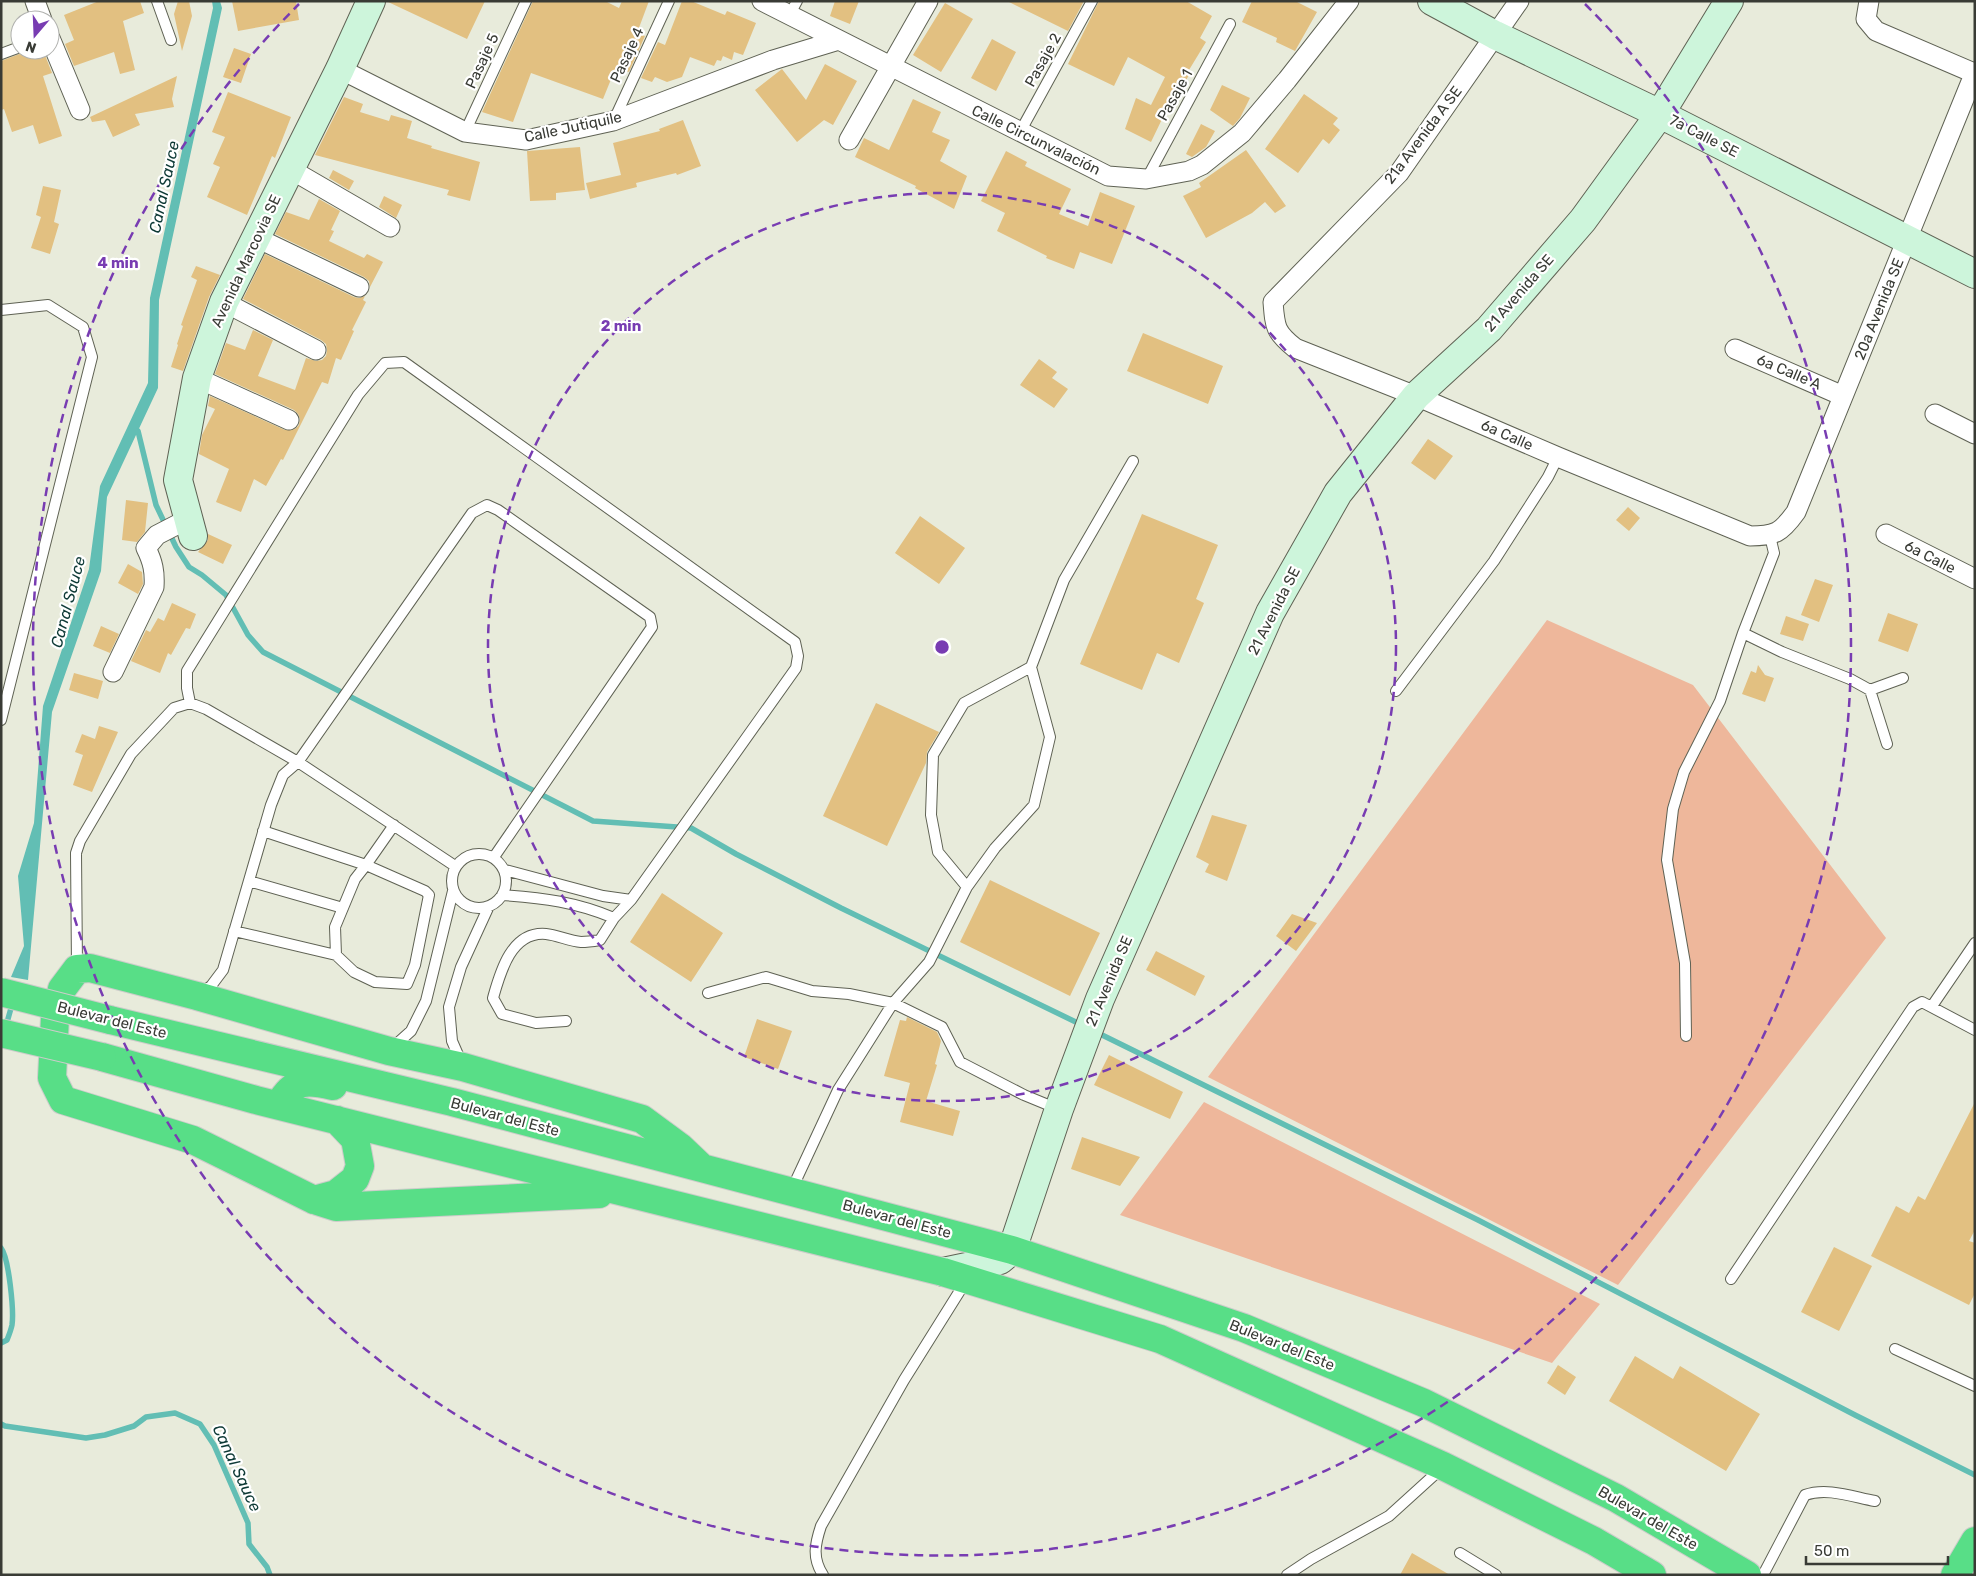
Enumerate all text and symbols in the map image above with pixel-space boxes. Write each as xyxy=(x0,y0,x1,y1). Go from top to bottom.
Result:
north arrow xyxy=(10,10,60,60)
street label: Pasaje 4 xyxy=(606,24,648,86)
street label: Pasaje 2 xyxy=(1021,30,1065,90)
street label: Pasaje 5 xyxy=(461,31,503,91)
text: N xyxy=(23,37,38,56)
street label: Pasaje 1 xyxy=(1154,66,1196,124)
street label: 21a Avenida A SE xyxy=(1380,83,1466,187)
street label: Calle Circunvalación xyxy=(969,101,1103,179)
street label: Calle Jutiquile xyxy=(523,108,623,146)
street label: 7a Calle SE xyxy=(1666,111,1742,161)
water label: Canal Sauce xyxy=(145,139,183,235)
street label: Avenida Marcovia SE xyxy=(207,192,285,330)
street label: 21 Avenida SE xyxy=(1481,251,1557,335)
text: 4 min xyxy=(97,254,139,272)
street label: 20a Avenida SE xyxy=(1850,256,1908,362)
text: 2 min xyxy=(601,317,641,335)
street label: 6a Calle A xyxy=(1754,350,1824,394)
street label: 6a Calle xyxy=(1478,416,1536,454)
street label: 6a Calle xyxy=(1901,537,1959,577)
water label: Canal Sauce xyxy=(47,554,89,650)
street label: 21 Avenida SE xyxy=(1244,564,1304,658)
centre of rings xyxy=(933,638,951,656)
street label: 21 Avenida SE xyxy=(1082,933,1136,1029)
street label: Bulevar del Este xyxy=(56,998,168,1042)
street label: Bulevar del Este xyxy=(449,1094,561,1140)
street label: Bulevar del Este xyxy=(841,1196,953,1242)
street label: Bulevar del Este xyxy=(1227,1316,1337,1374)
water label: Canal Sauce xyxy=(209,1422,265,1515)
street label: Bulevar del Este xyxy=(1595,1482,1701,1554)
scale bar xyxy=(1806,1534,1948,1566)
text: 50 m xyxy=(1814,1542,1849,1560)

